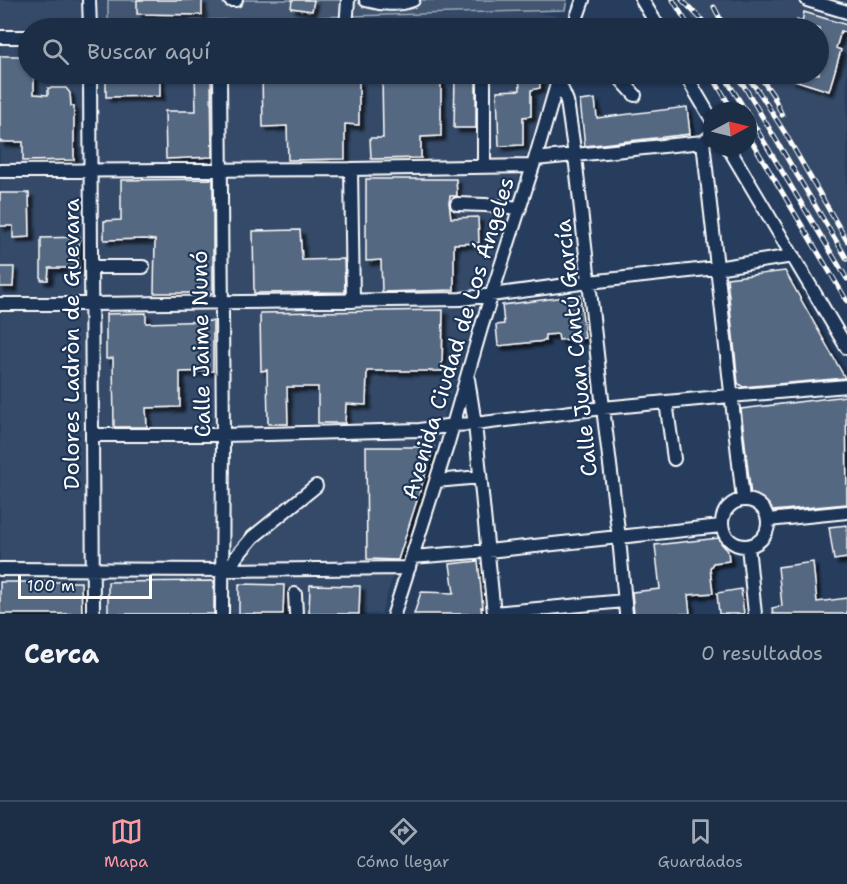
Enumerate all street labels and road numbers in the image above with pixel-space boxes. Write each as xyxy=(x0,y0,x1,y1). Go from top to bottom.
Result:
street label: Avenida Ciudad de Los Ángeles xyxy=(395,173,521,503)
street label: Dolores Ladròn de Guevara xyxy=(57,198,86,490)
street label: Calle Juan Cantú García xyxy=(548,218,604,478)
street label: Calle Jaime Nunó xyxy=(185,250,217,438)

